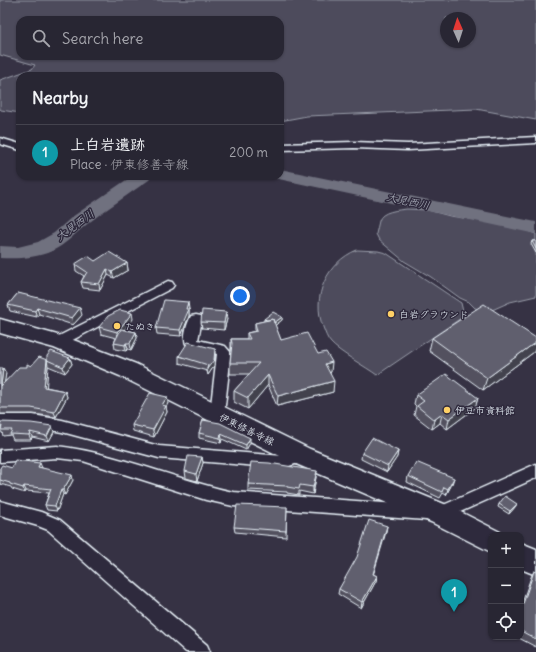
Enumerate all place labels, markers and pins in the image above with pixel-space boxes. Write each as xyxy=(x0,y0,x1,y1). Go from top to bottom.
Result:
place label: 白岩グラウンド xyxy=(399,308,469,321)
marker: 白岩グラウンド xyxy=(386,309,396,319)
place label: たぬき xyxy=(125,320,155,333)
marker: たぬき xyxy=(112,321,122,331)
place label: 伊豆市資料館 xyxy=(455,404,515,417)
marker: 伊豆市資料館 xyxy=(442,405,452,415)
pin: 1 xyxy=(441,579,467,612)

